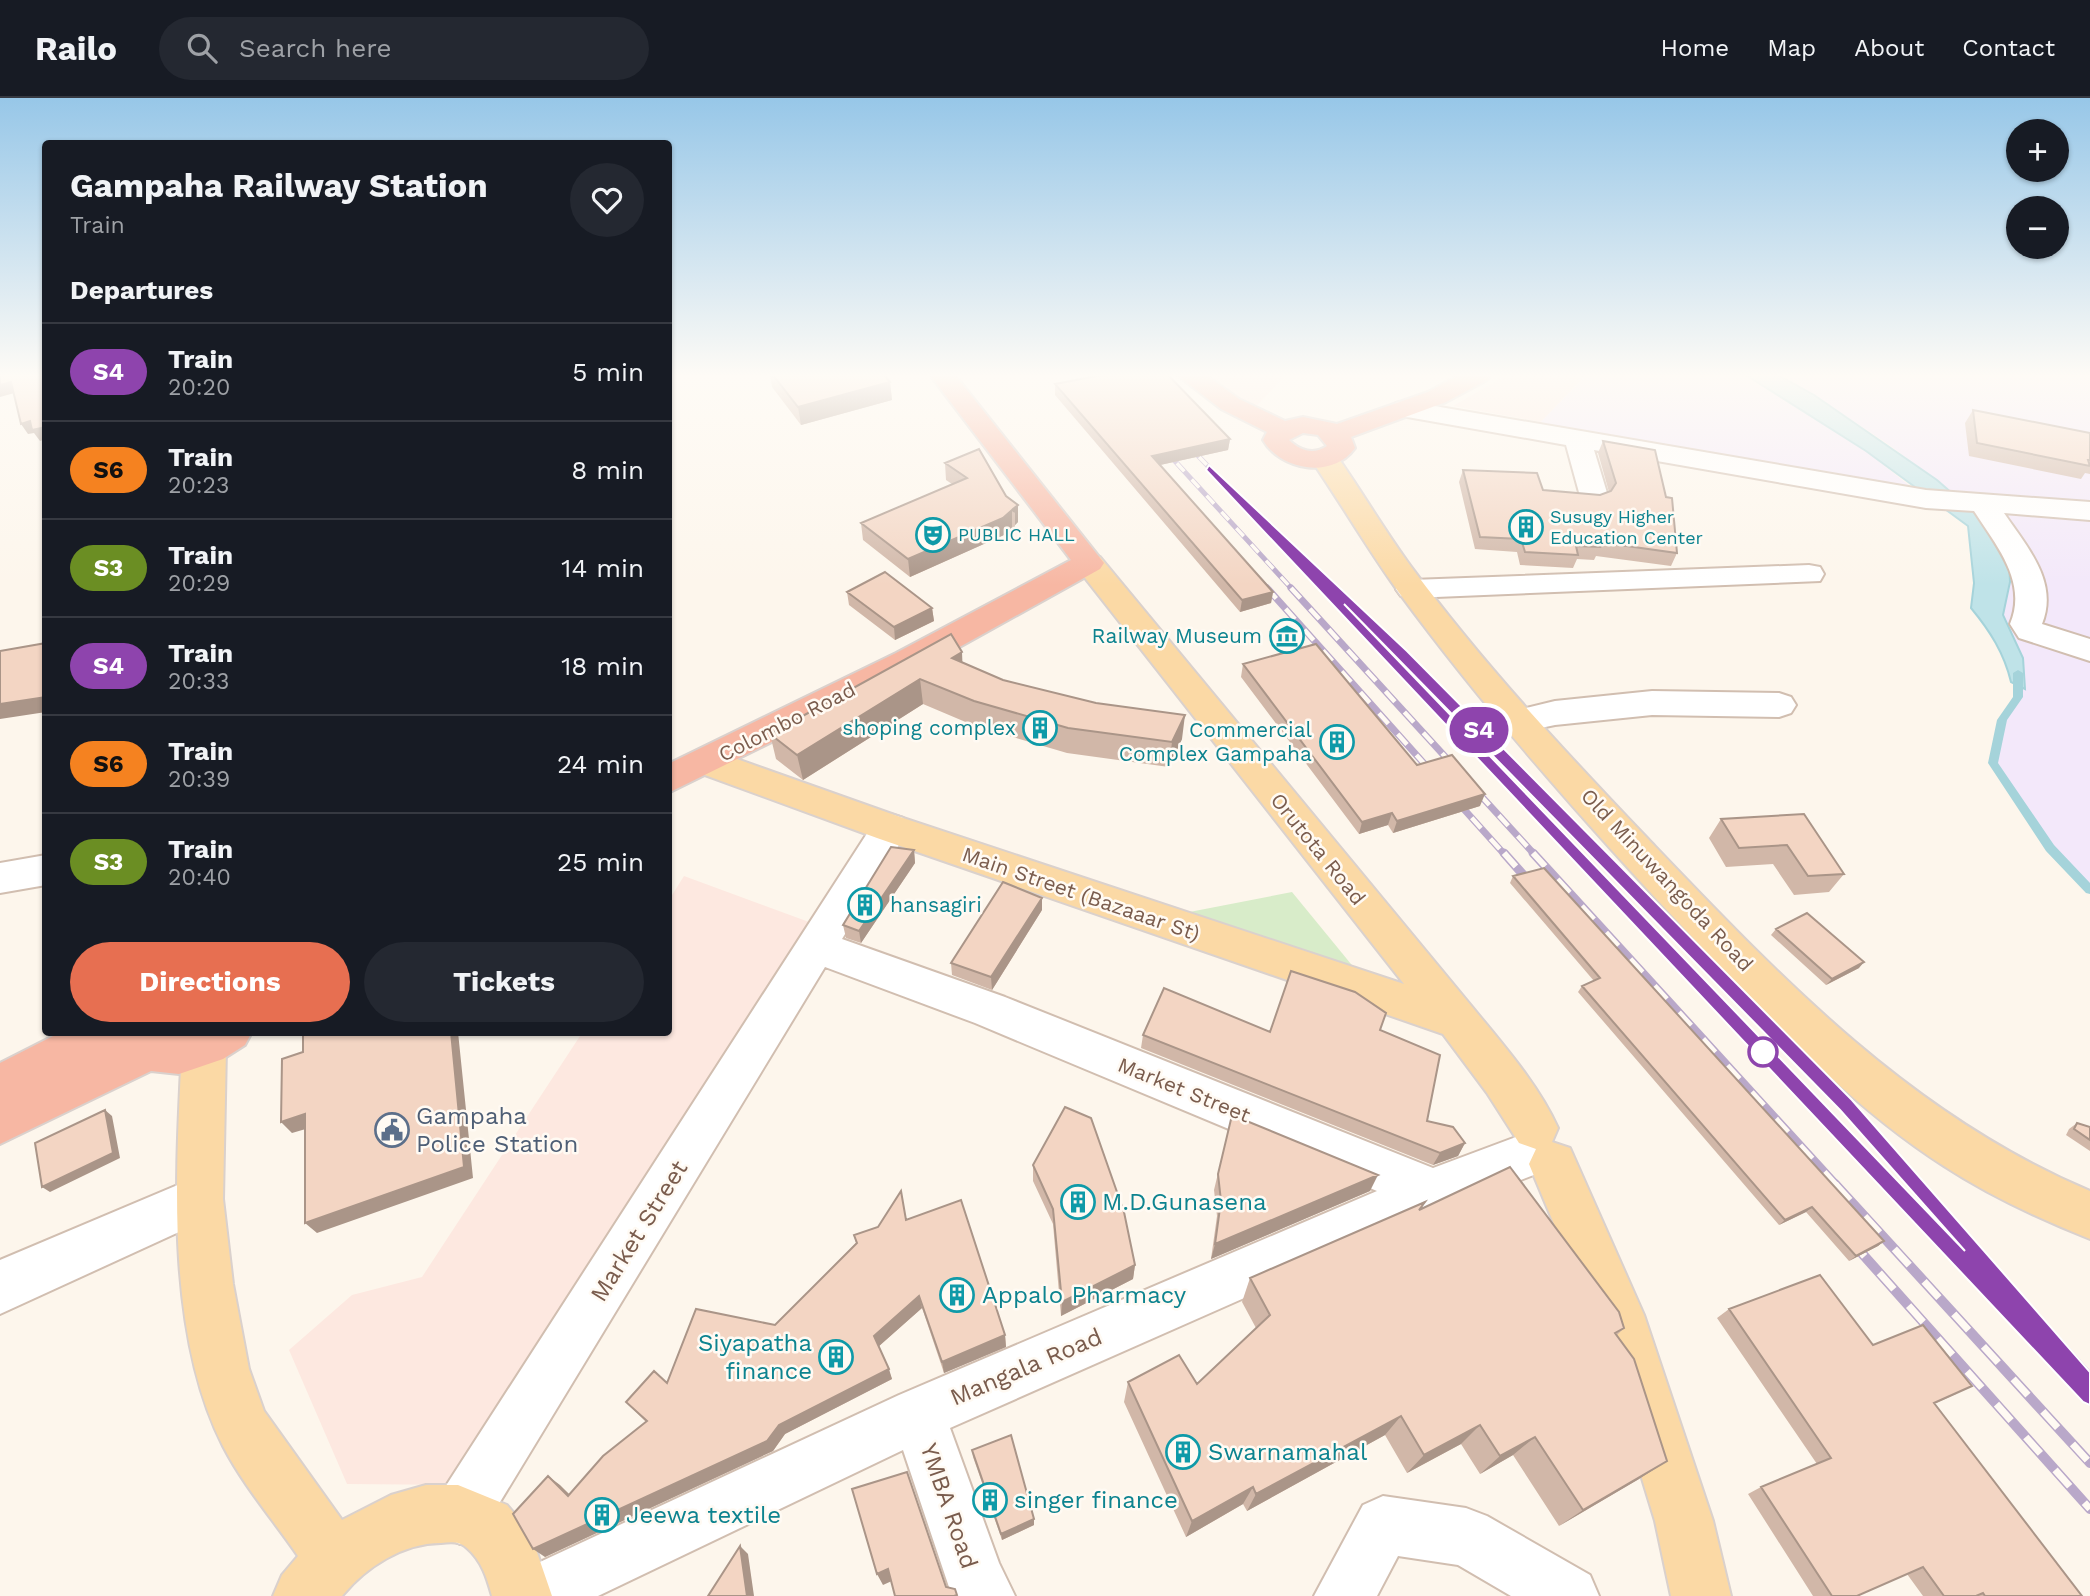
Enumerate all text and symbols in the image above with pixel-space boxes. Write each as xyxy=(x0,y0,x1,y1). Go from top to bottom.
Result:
search box xyxy=(159,17,649,80)
text: Railo xyxy=(35,29,117,68)
icon: search xyxy=(183,29,221,67)
text: Search here xyxy=(239,33,391,63)
text: Home xyxy=(1661,34,1729,62)
text: Map xyxy=(1767,34,1816,62)
text: About xyxy=(1854,34,1924,62)
text: Contact xyxy=(1962,34,2055,62)
map controls xyxy=(2006,119,2069,259)
button: + xyxy=(2006,119,2069,182)
button: heart xyxy=(570,163,644,237)
text: Gampaha Railway Station xyxy=(70,166,488,205)
button: − xyxy=(2006,196,2069,259)
text: Train xyxy=(70,212,125,239)
text: Departures xyxy=(70,275,213,305)
text: Train xyxy=(168,344,233,374)
text: 5 min xyxy=(572,357,644,387)
text: S4 xyxy=(93,358,124,386)
text: 20:20 xyxy=(168,374,230,401)
text: Train xyxy=(168,442,233,472)
text: 8 min xyxy=(571,455,644,485)
text: S6 xyxy=(93,456,124,484)
text: 20:23 xyxy=(168,472,229,499)
place label: Susugy Higher Education Center xyxy=(1550,506,1703,548)
building icon: Susugy Higher Education Center xyxy=(1507,508,1545,546)
theatre icon: PUBLIC HALL xyxy=(914,516,952,554)
place label: PUBLIC HALL xyxy=(958,524,1075,545)
text: Train xyxy=(168,540,233,570)
text: 14 min xyxy=(561,553,644,583)
text: S3 xyxy=(94,554,123,582)
text: 20:29 xyxy=(168,570,230,597)
museum icon: Railway Museum xyxy=(1268,617,1306,655)
place label: Railway Museum xyxy=(1092,623,1262,648)
text: Train xyxy=(168,638,233,668)
text: 18 min xyxy=(561,651,644,681)
text: S4 xyxy=(93,652,124,680)
text: 20:33 xyxy=(168,668,229,695)
street label: Colombo Road xyxy=(714,676,859,767)
line badge: S4 xyxy=(1448,707,1510,753)
building icon: shoping complex xyxy=(1021,709,1059,747)
place label: shoping complex xyxy=(842,715,1016,740)
text: S4 xyxy=(1464,716,1494,744)
place label: Commercial Complex Gampaha xyxy=(1119,717,1313,766)
building icon: Commercial Complex Gampaha xyxy=(1318,723,1356,761)
text: Train xyxy=(168,736,233,766)
text: 24 min xyxy=(557,749,644,779)
text: S6 xyxy=(93,750,124,778)
text: 20:39 xyxy=(168,766,230,793)
street label: Old Minuwangoda Road xyxy=(1576,783,1759,976)
street label: Orutota Road xyxy=(1266,788,1371,910)
text: Train xyxy=(168,834,233,864)
street label: Main Street (Bazaaar St) xyxy=(959,841,1203,946)
text: 25 min xyxy=(557,847,644,877)
text: S3 xyxy=(94,848,123,876)
text: 20:40 xyxy=(168,864,231,891)
building icon: hansagiri xyxy=(846,886,884,924)
place label: hansagiri xyxy=(890,892,982,917)
button: Directions xyxy=(70,942,350,1022)
button: Tickets xyxy=(364,942,644,1022)
unlabelled marker xyxy=(1748,1037,1778,1067)
street label: Market Street xyxy=(1114,1052,1254,1128)
place label: Gampaha Police Station xyxy=(416,1102,578,1158)
public building icon: Gampaha Police Station xyxy=(373,1111,411,1149)
street label: Market Street xyxy=(585,1155,693,1307)
building icon: M.D.Gunasena xyxy=(1059,1183,1097,1221)
place label: M.D.Gunasena xyxy=(1102,1188,1267,1216)
building icon: Appalo Pharmacy xyxy=(938,1276,976,1314)
place label: Appalo Pharmacy xyxy=(982,1281,1187,1309)
street label: Mangala Road xyxy=(946,1322,1106,1412)
place label: Siyapatha finance xyxy=(698,1329,812,1385)
building icon: Siyapatha finance xyxy=(817,1338,855,1376)
building icon: Swarnamahal xyxy=(1164,1433,1202,1471)
place label: Swarnamahal xyxy=(1208,1438,1368,1466)
street label: YMBA Road xyxy=(914,1440,984,1572)
building icon: singer finance xyxy=(971,1481,1009,1519)
place label: singer finance xyxy=(1014,1486,1178,1514)
building icon: Jeewa textile xyxy=(583,1496,621,1534)
place label: Jeewa textile xyxy=(626,1501,781,1529)

